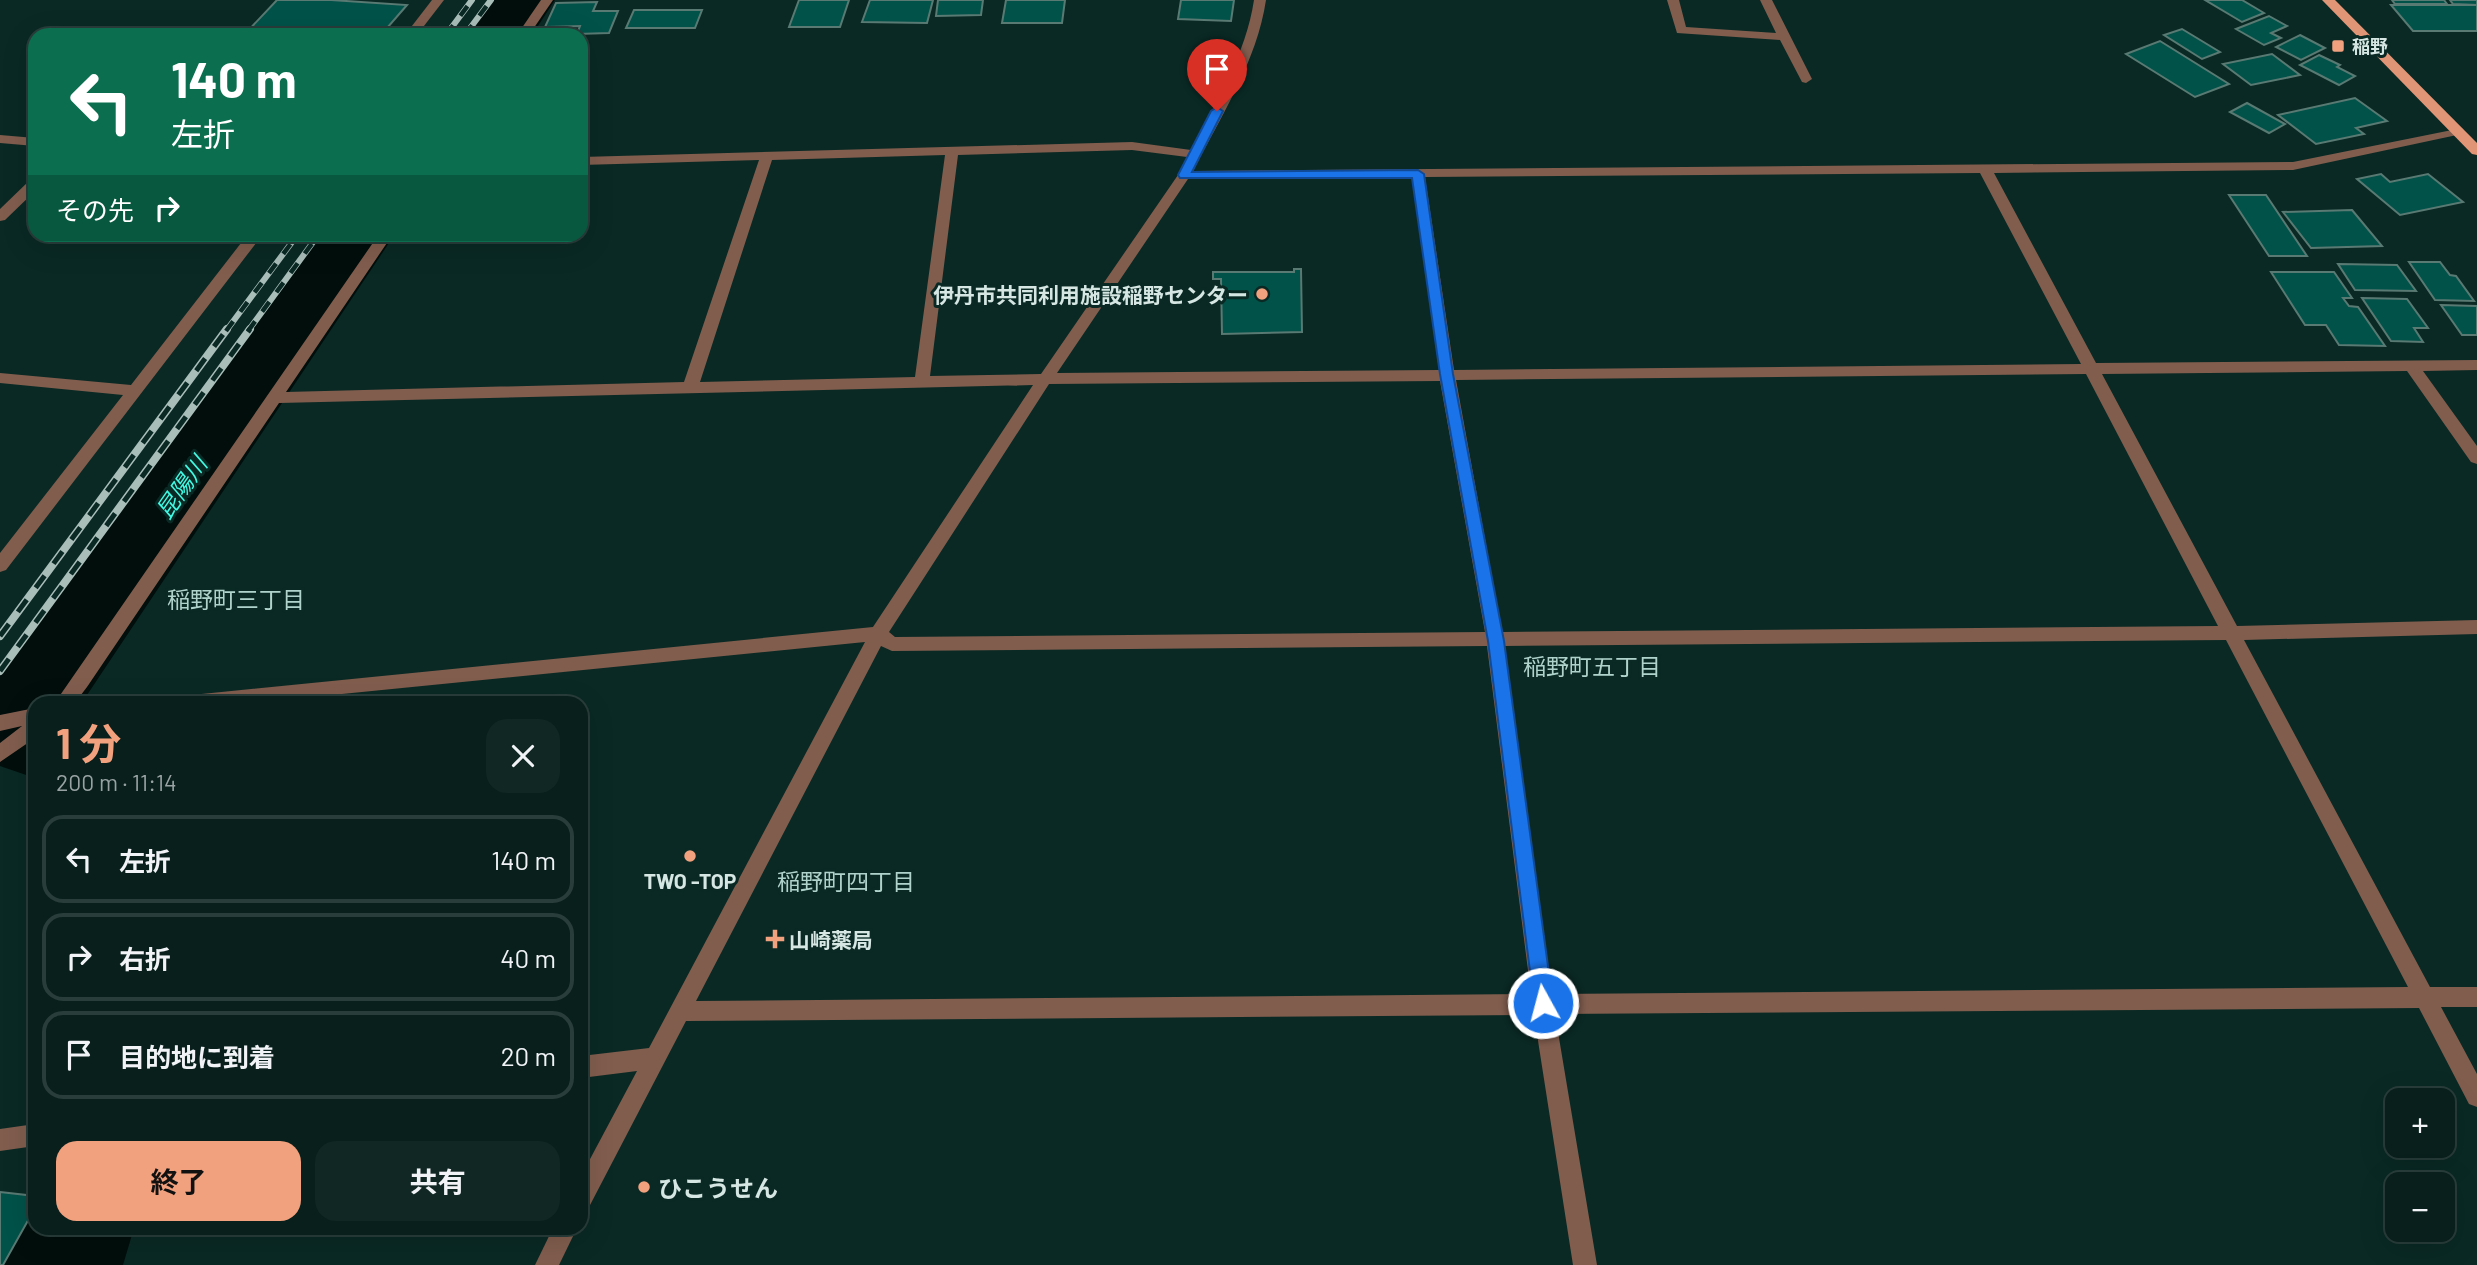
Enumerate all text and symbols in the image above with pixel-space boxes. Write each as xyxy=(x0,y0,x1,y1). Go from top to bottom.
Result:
place label: 稲野 xyxy=(2352,35,2388,57)
marker: 稲野 xyxy=(2330,38,2346,54)
pin xyxy=(1187,39,1247,111)
text: 140 m xyxy=(171,49,297,108)
icon: arrive xyxy=(1198,50,1236,88)
icon: left xyxy=(56,56,147,147)
text: 左折 xyxy=(171,114,235,152)
icon: right xyxy=(148,189,186,227)
text: その先 xyxy=(56,194,134,225)
place label: 伊丹市共同利用施設稲野センター xyxy=(933,282,1248,307)
marker: 伊丹市共同利用施設稲野センター xyxy=(1254,286,1270,302)
water label: 昆陽川 xyxy=(150,448,214,523)
district label: 稲野町三丁目 xyxy=(167,585,305,613)
district label: 稲野町五丁目 xyxy=(1523,652,1661,680)
text: 1 分 xyxy=(56,717,121,767)
button: close xyxy=(486,719,560,793)
text: 200 m · 11:14 xyxy=(56,768,177,796)
icon: left xyxy=(60,840,98,878)
text: 140 m xyxy=(491,844,556,875)
text: 左折 xyxy=(119,845,171,876)
marker: TWO -TOP xyxy=(682,848,698,864)
district label: 稲野町四丁目 xyxy=(777,867,915,895)
place label: TWO -TOP xyxy=(644,868,736,893)
place label: 山崎薬局 xyxy=(789,927,873,952)
marker: 山崎薬局 xyxy=(767,931,783,947)
icon: right xyxy=(60,938,98,976)
text: 40 m xyxy=(500,942,556,973)
text: 右折 xyxy=(119,943,171,974)
position arrow xyxy=(1506,966,1580,1040)
icon: arrive xyxy=(60,1036,98,1074)
text: 20 m xyxy=(501,1040,556,1071)
text: 目的地に到着 xyxy=(119,1041,275,1072)
map controls xyxy=(2385,1088,2455,1242)
button: + xyxy=(2385,1088,2455,1158)
button: 終了 xyxy=(56,1141,301,1221)
button: 共有 xyxy=(315,1141,560,1221)
button: − xyxy=(2385,1172,2455,1242)
place label: ひこうせん xyxy=(658,1173,778,1202)
marker: ひこうせん xyxy=(636,1179,652,1195)

